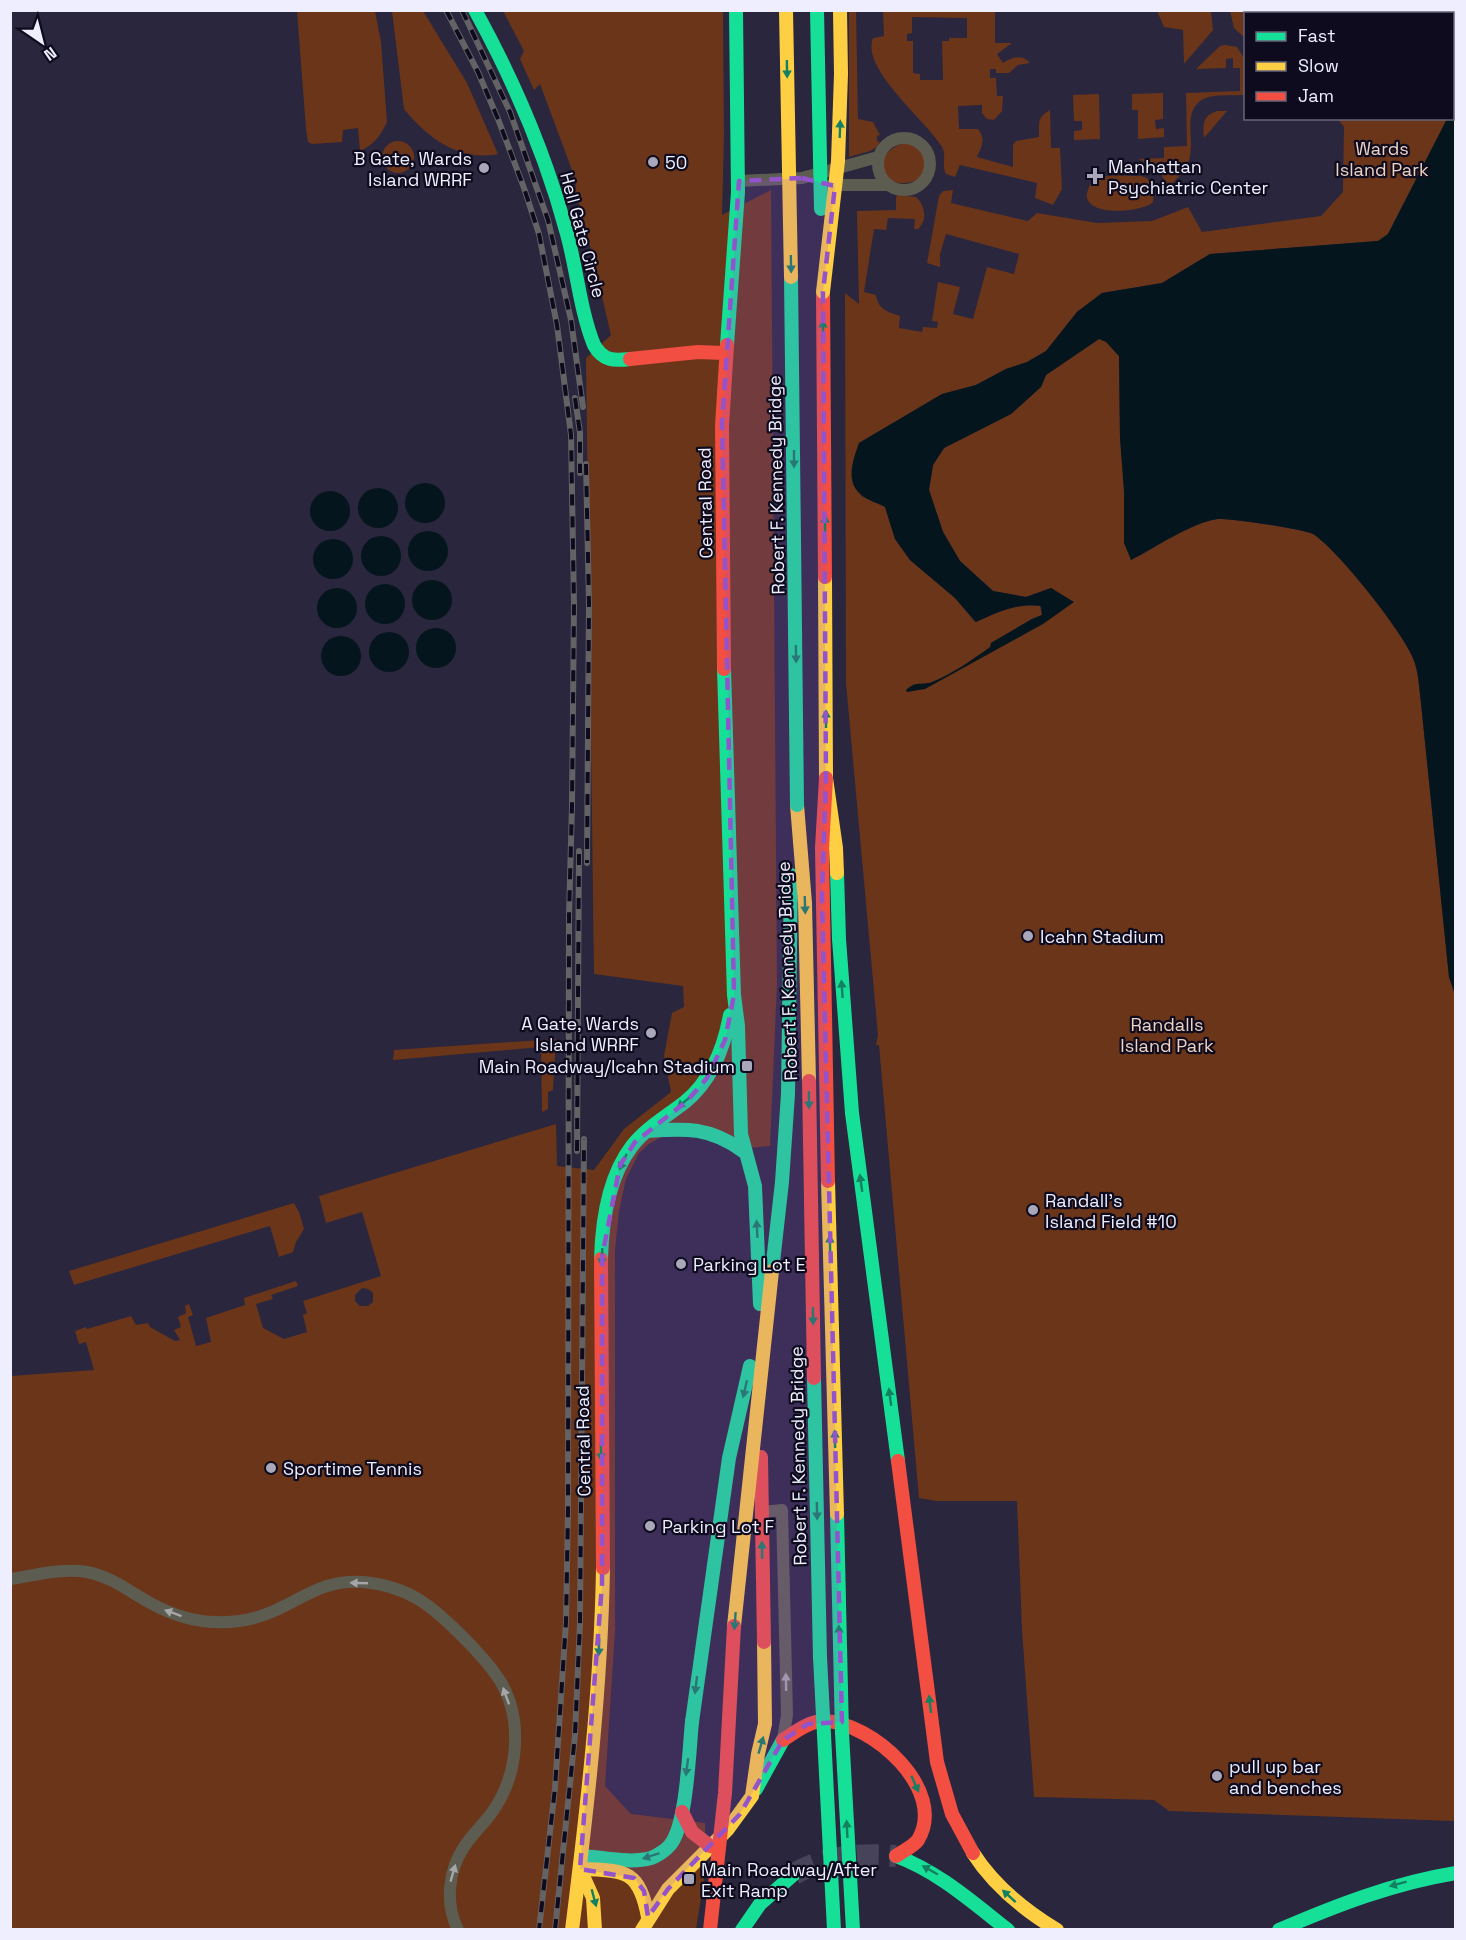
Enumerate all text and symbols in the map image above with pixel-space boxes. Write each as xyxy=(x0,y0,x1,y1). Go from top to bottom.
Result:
north arrow xyxy=(12,12,72,72)
legend xyxy=(1244,12,1454,120)
text: Fast xyxy=(1298,24,1335,47)
text: N xyxy=(40,42,61,66)
text: Slow xyxy=(1298,54,1339,77)
one-way arrow xyxy=(782,59,792,78)
text: Jam xyxy=(1298,84,1334,107)
one-way arrow xyxy=(835,120,844,139)
park label: Wards Island Park xyxy=(1335,137,1429,181)
place label: B Gate, Wards Island WRRF xyxy=(353,147,472,191)
place label: 50 xyxy=(665,151,687,174)
marker: 50 xyxy=(646,155,660,169)
place label: Manhattan Psychiatric Center xyxy=(1108,155,1269,199)
marker: B Gate, Wards Island WRRF xyxy=(477,161,491,175)
marker: Manhattan Psychiatric Center xyxy=(1086,167,1104,185)
street label: Hell Gate Circle xyxy=(555,170,611,300)
one-way arrow xyxy=(786,254,796,273)
one-way arrow xyxy=(818,320,828,339)
street label: Robert F. Kennedy Bridge xyxy=(763,375,789,595)
street label: Central Road xyxy=(693,447,717,559)
one-way arrow xyxy=(789,449,799,468)
one-way arrow xyxy=(820,515,829,534)
one-way arrow xyxy=(791,644,801,663)
one-way arrow xyxy=(821,710,831,729)
street label: Robert F. Kennedy Bridge xyxy=(772,861,802,1081)
one-way arrow xyxy=(800,896,809,915)
place label: Icahn Stadium xyxy=(1040,925,1164,948)
marker: Icahn Stadium xyxy=(1021,929,1035,943)
one-way arrow xyxy=(838,979,847,998)
place label: A Gate, Wards Island WRRF xyxy=(521,1012,639,1056)
park label: Randalls Island Park xyxy=(1120,1013,1214,1057)
marker: A Gate, Wards Island WRRF xyxy=(644,1026,658,1040)
place label: Main Roadway/Icahn Stadium xyxy=(479,1055,735,1078)
marker: Main Roadway/Icahn Stadium xyxy=(740,1059,754,1073)
one-way arrow xyxy=(804,1091,814,1110)
one-way arrow xyxy=(677,1095,692,1108)
one-way arrow xyxy=(618,1153,627,1170)
one-way arrow xyxy=(856,1173,865,1192)
place label: Randall's Island Field #10 xyxy=(1045,1189,1177,1233)
marker: Randall's Island Field #10 xyxy=(1026,1203,1040,1217)
one-way arrow xyxy=(752,1220,762,1239)
one-way arrow xyxy=(825,1235,835,1254)
one-way arrow xyxy=(597,1247,606,1266)
place label: Parking Lot E xyxy=(693,1253,806,1276)
marker: Parking Lot E xyxy=(674,1257,688,1271)
one-way arrow xyxy=(809,1306,818,1325)
street label: Robert F. Kennedy Bridge xyxy=(785,1346,811,1566)
one-way arrow xyxy=(739,1380,749,1398)
street label: Central Road xyxy=(571,1385,595,1497)
one-way arrow xyxy=(885,1387,894,1406)
one-way arrow xyxy=(830,1430,840,1449)
one-way arrow xyxy=(596,1442,605,1461)
place label: Sportime Tennis xyxy=(283,1457,422,1480)
marker: Sportime Tennis xyxy=(264,1461,278,1475)
one-way arrow xyxy=(813,1501,822,1520)
place label: Parking Lot F xyxy=(662,1515,775,1538)
marker: Parking Lot F xyxy=(643,1519,657,1533)
one-way arrow xyxy=(757,1541,766,1560)
one-way arrow xyxy=(350,1578,369,1587)
one-way arrow xyxy=(164,1608,182,1618)
one-way arrow xyxy=(730,1612,740,1631)
one-way arrow xyxy=(835,1625,844,1644)
one-way arrow xyxy=(595,1637,604,1656)
one-way arrow xyxy=(782,1673,791,1692)
one-way arrow xyxy=(692,1676,701,1695)
one-way arrow xyxy=(501,1687,511,1705)
one-way arrow xyxy=(925,1694,934,1713)
one-way arrow xyxy=(757,1735,766,1753)
place label: pull up bar and benches xyxy=(1229,1755,1342,1799)
one-way arrow xyxy=(682,1758,692,1777)
marker: pull up bar and benches xyxy=(1210,1769,1224,1783)
one-way arrow xyxy=(910,1776,920,1794)
one-way arrow xyxy=(842,1820,851,1839)
one-way arrow xyxy=(642,1852,660,1862)
place label: Main Roadway/After Exit Ramp xyxy=(701,1858,877,1902)
one-way arrow xyxy=(449,1864,459,1882)
one-way arrow xyxy=(922,1865,938,1876)
marker: Main Roadway/After Exit Ramp xyxy=(682,1872,696,1886)
one-way arrow xyxy=(1389,1880,1407,1890)
one-way arrow xyxy=(589,1889,599,1907)
one-way arrow xyxy=(1002,1890,1017,1903)

